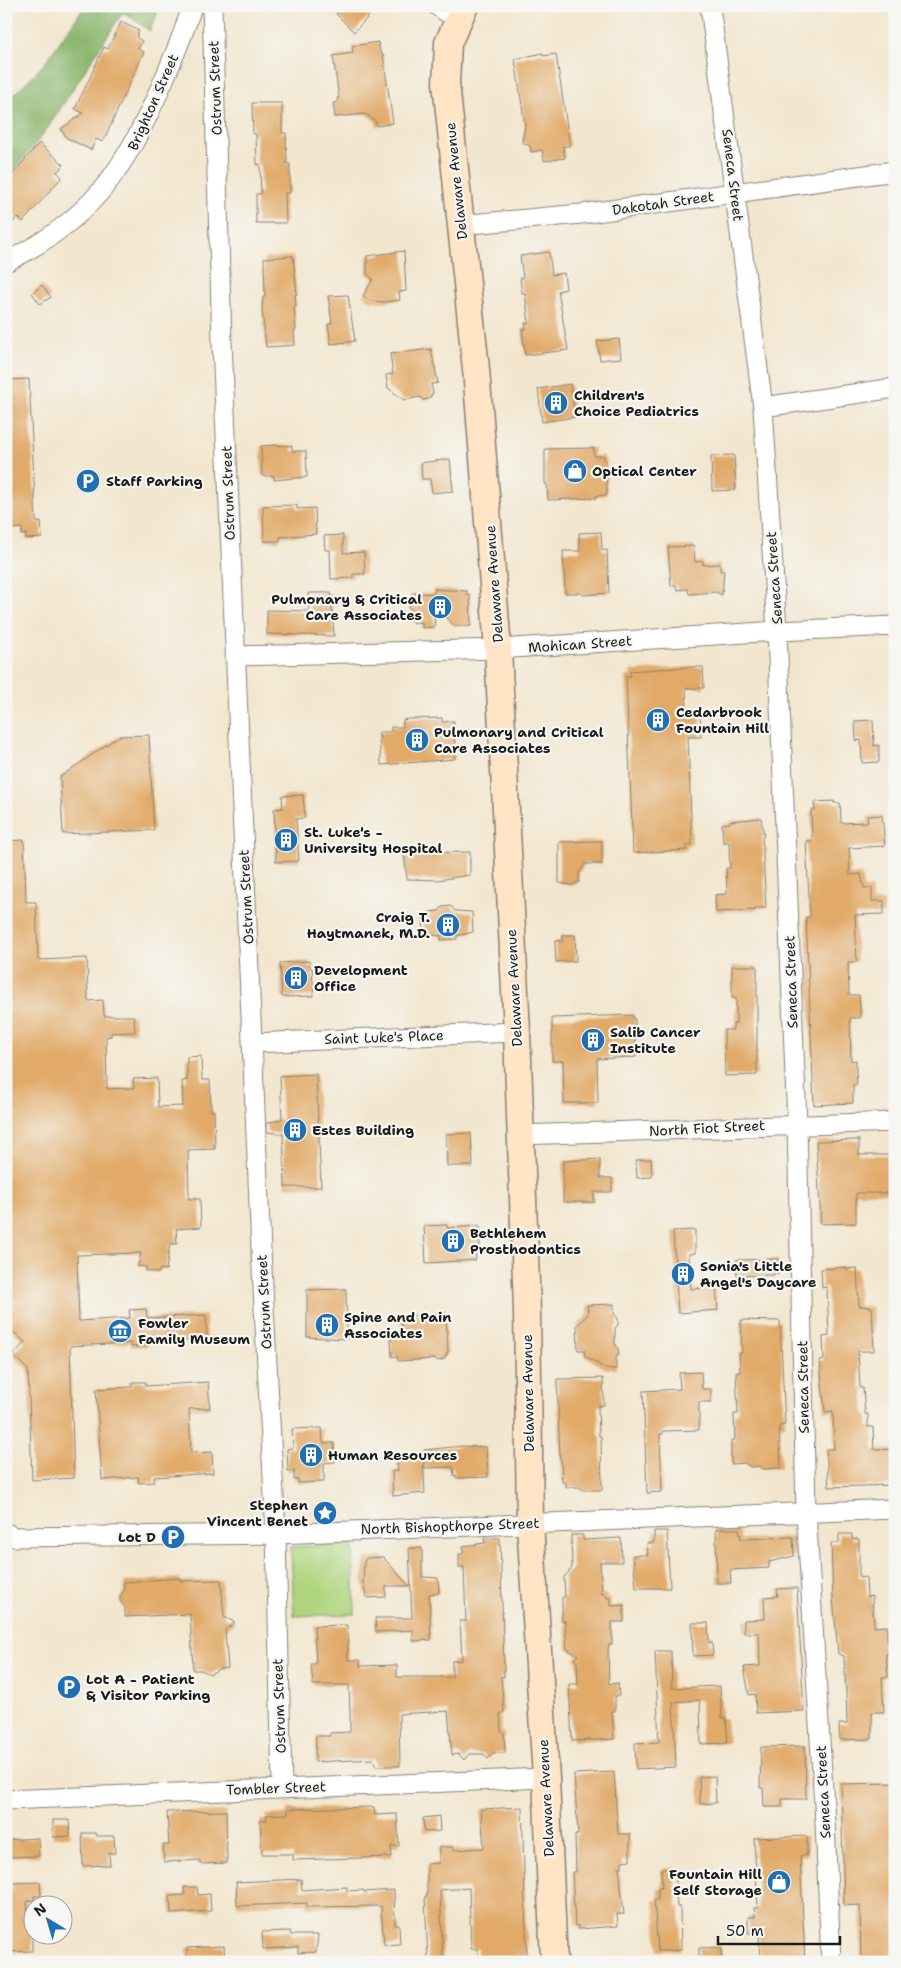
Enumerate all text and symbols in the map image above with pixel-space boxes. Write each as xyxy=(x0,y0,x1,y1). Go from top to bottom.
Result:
street label: Ostrum Street xyxy=(204,40,226,136)
street label: Brighton Street xyxy=(124,51,182,153)
street label: Delaware Avenue xyxy=(441,121,471,240)
street label: Seneca Street xyxy=(718,128,748,222)
street label: Dakotah Street xyxy=(611,187,715,219)
place label: Children's Choice Pediatrics xyxy=(574,386,699,420)
building icon: Children's Choice Pediatrics xyxy=(543,390,569,416)
street label: Ostrum Street xyxy=(217,445,239,541)
shop icon: Optical Center xyxy=(562,458,588,484)
place label: Optical Center xyxy=(592,462,697,480)
parking icon: Staff Parking xyxy=(75,468,101,494)
place label: Staff Parking xyxy=(106,472,203,490)
street label: Delaware Avenue xyxy=(481,525,507,643)
street label: Seneca Street xyxy=(762,531,786,625)
place label: Pulmonary & Critical Care Associates xyxy=(271,590,422,624)
building icon: Pulmonary & Critical Care Associates xyxy=(427,594,453,620)
street label: Mohican Street xyxy=(527,631,633,657)
place label: Cedarbrook Fountain Hill xyxy=(676,703,769,737)
building icon: Cedarbrook Fountain Hill xyxy=(645,707,671,733)
place label: Pulmonary and Critical Care Associates xyxy=(434,723,604,757)
building icon: Pulmonary and Critical Care Associates xyxy=(404,727,430,753)
place label: St. Luke's - University Hospital xyxy=(304,823,443,857)
building icon: St. Luke's - University Hospital xyxy=(273,827,299,853)
street label: Ostrum Street xyxy=(235,849,257,945)
place label: Craig T. Haytmanek, M.D. xyxy=(307,908,430,942)
building icon: Craig T. Haytmanek, M.D. xyxy=(435,912,461,938)
street label: Delaware Avenue xyxy=(502,929,526,1047)
street label: Seneca Street xyxy=(780,935,802,1029)
place label: Development Office xyxy=(314,961,408,995)
building icon: Development Office xyxy=(283,965,309,991)
place label: Salib Cancer Institute xyxy=(610,1023,701,1057)
street label: Saint Luke's Place xyxy=(324,1026,444,1048)
building icon: Salib Cancer Institute xyxy=(580,1027,606,1053)
street label: North Fiot Street xyxy=(648,1116,766,1140)
building icon: Estes Building xyxy=(282,1117,308,1143)
place label: Estes Building xyxy=(312,1121,414,1139)
place label: Bethlehem Prosthodontics xyxy=(470,1224,581,1258)
building icon: Bethlehem Prosthodontics xyxy=(440,1228,466,1254)
street label: Ostrum Street xyxy=(253,1254,275,1350)
place label: Sonia's Little Angel's Daycare xyxy=(700,1257,816,1291)
building icon: Sonia's Little Angel's Daycare xyxy=(670,1261,696,1287)
place label: Spine and Pain Associates xyxy=(344,1308,451,1342)
building icon: Spine and Pain Associates xyxy=(314,1312,340,1338)
place label: Fowler Family Museum xyxy=(138,1314,250,1348)
museum icon: Fowler Family Museum xyxy=(107,1318,133,1344)
street label: Delaware Avenue xyxy=(518,1334,538,1452)
street label: Seneca Street xyxy=(793,1340,813,1434)
building icon: Human Resources xyxy=(298,1442,324,1468)
place label: Human Resources xyxy=(328,1446,457,1464)
place label: Stephen Vincent Benet xyxy=(207,1496,308,1530)
place icon: Stephen Vincent Benet xyxy=(312,1500,338,1526)
street label: North Bishopthorpe Street xyxy=(360,1514,540,1538)
parking icon: Lot D xyxy=(160,1524,186,1550)
place label: Lot D xyxy=(118,1528,156,1546)
street label: Ostrum Street xyxy=(268,1658,290,1754)
place label: Lot A - Patient & Visitor Parking xyxy=(86,1670,210,1704)
parking icon: Lot A - Patient & Visitor Parking xyxy=(56,1674,82,1700)
street label: Delaware Avenue xyxy=(534,1739,558,1857)
street label: Seneca Street xyxy=(812,1745,834,1839)
street label: Tombler Street xyxy=(226,1777,326,1799)
place label: Fountain Hill Self Storage xyxy=(669,1865,762,1899)
shop icon: Fountain Hill Self Storage xyxy=(766,1869,792,1895)
north arrow xyxy=(22,1896,72,1946)
text: N xyxy=(30,1899,50,1920)
scale bar xyxy=(718,1913,841,1945)
text: 50 m xyxy=(726,1921,764,1941)

